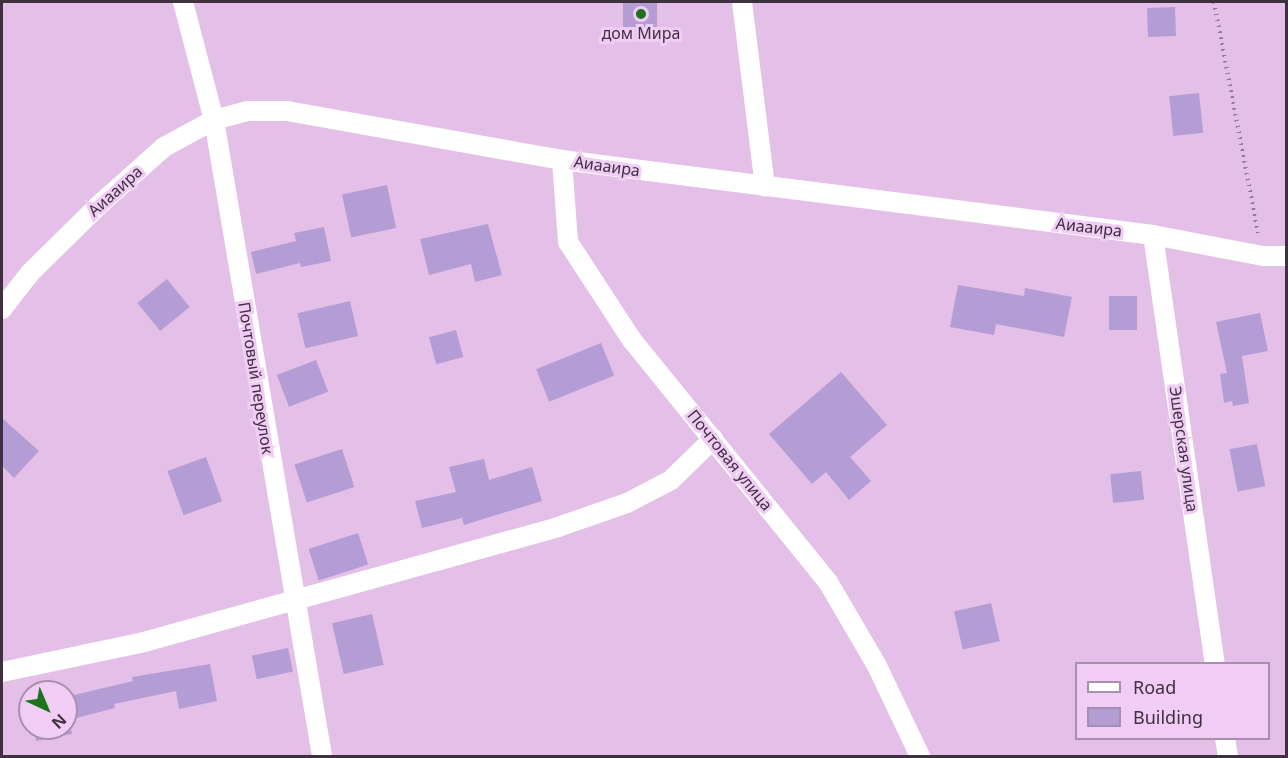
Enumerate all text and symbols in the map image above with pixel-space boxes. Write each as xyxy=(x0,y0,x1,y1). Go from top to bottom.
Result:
marker: дом Мира xyxy=(634,7,648,21)
place label: дом Мира xyxy=(602,23,680,43)
street label: Аиааира xyxy=(573,152,641,180)
street label: Аиааира xyxy=(84,162,146,220)
street label: Аиааира xyxy=(1055,213,1123,241)
street label: Почтовый переулок xyxy=(234,301,278,455)
street label: Эшерская улица xyxy=(1166,385,1202,513)
street label: Почтовая улица xyxy=(684,406,776,514)
legend xyxy=(1075,662,1270,740)
text: Road xyxy=(1133,675,1176,699)
north arrow xyxy=(18,680,78,740)
text: Building xyxy=(1133,705,1203,729)
text: N xyxy=(47,709,71,734)

